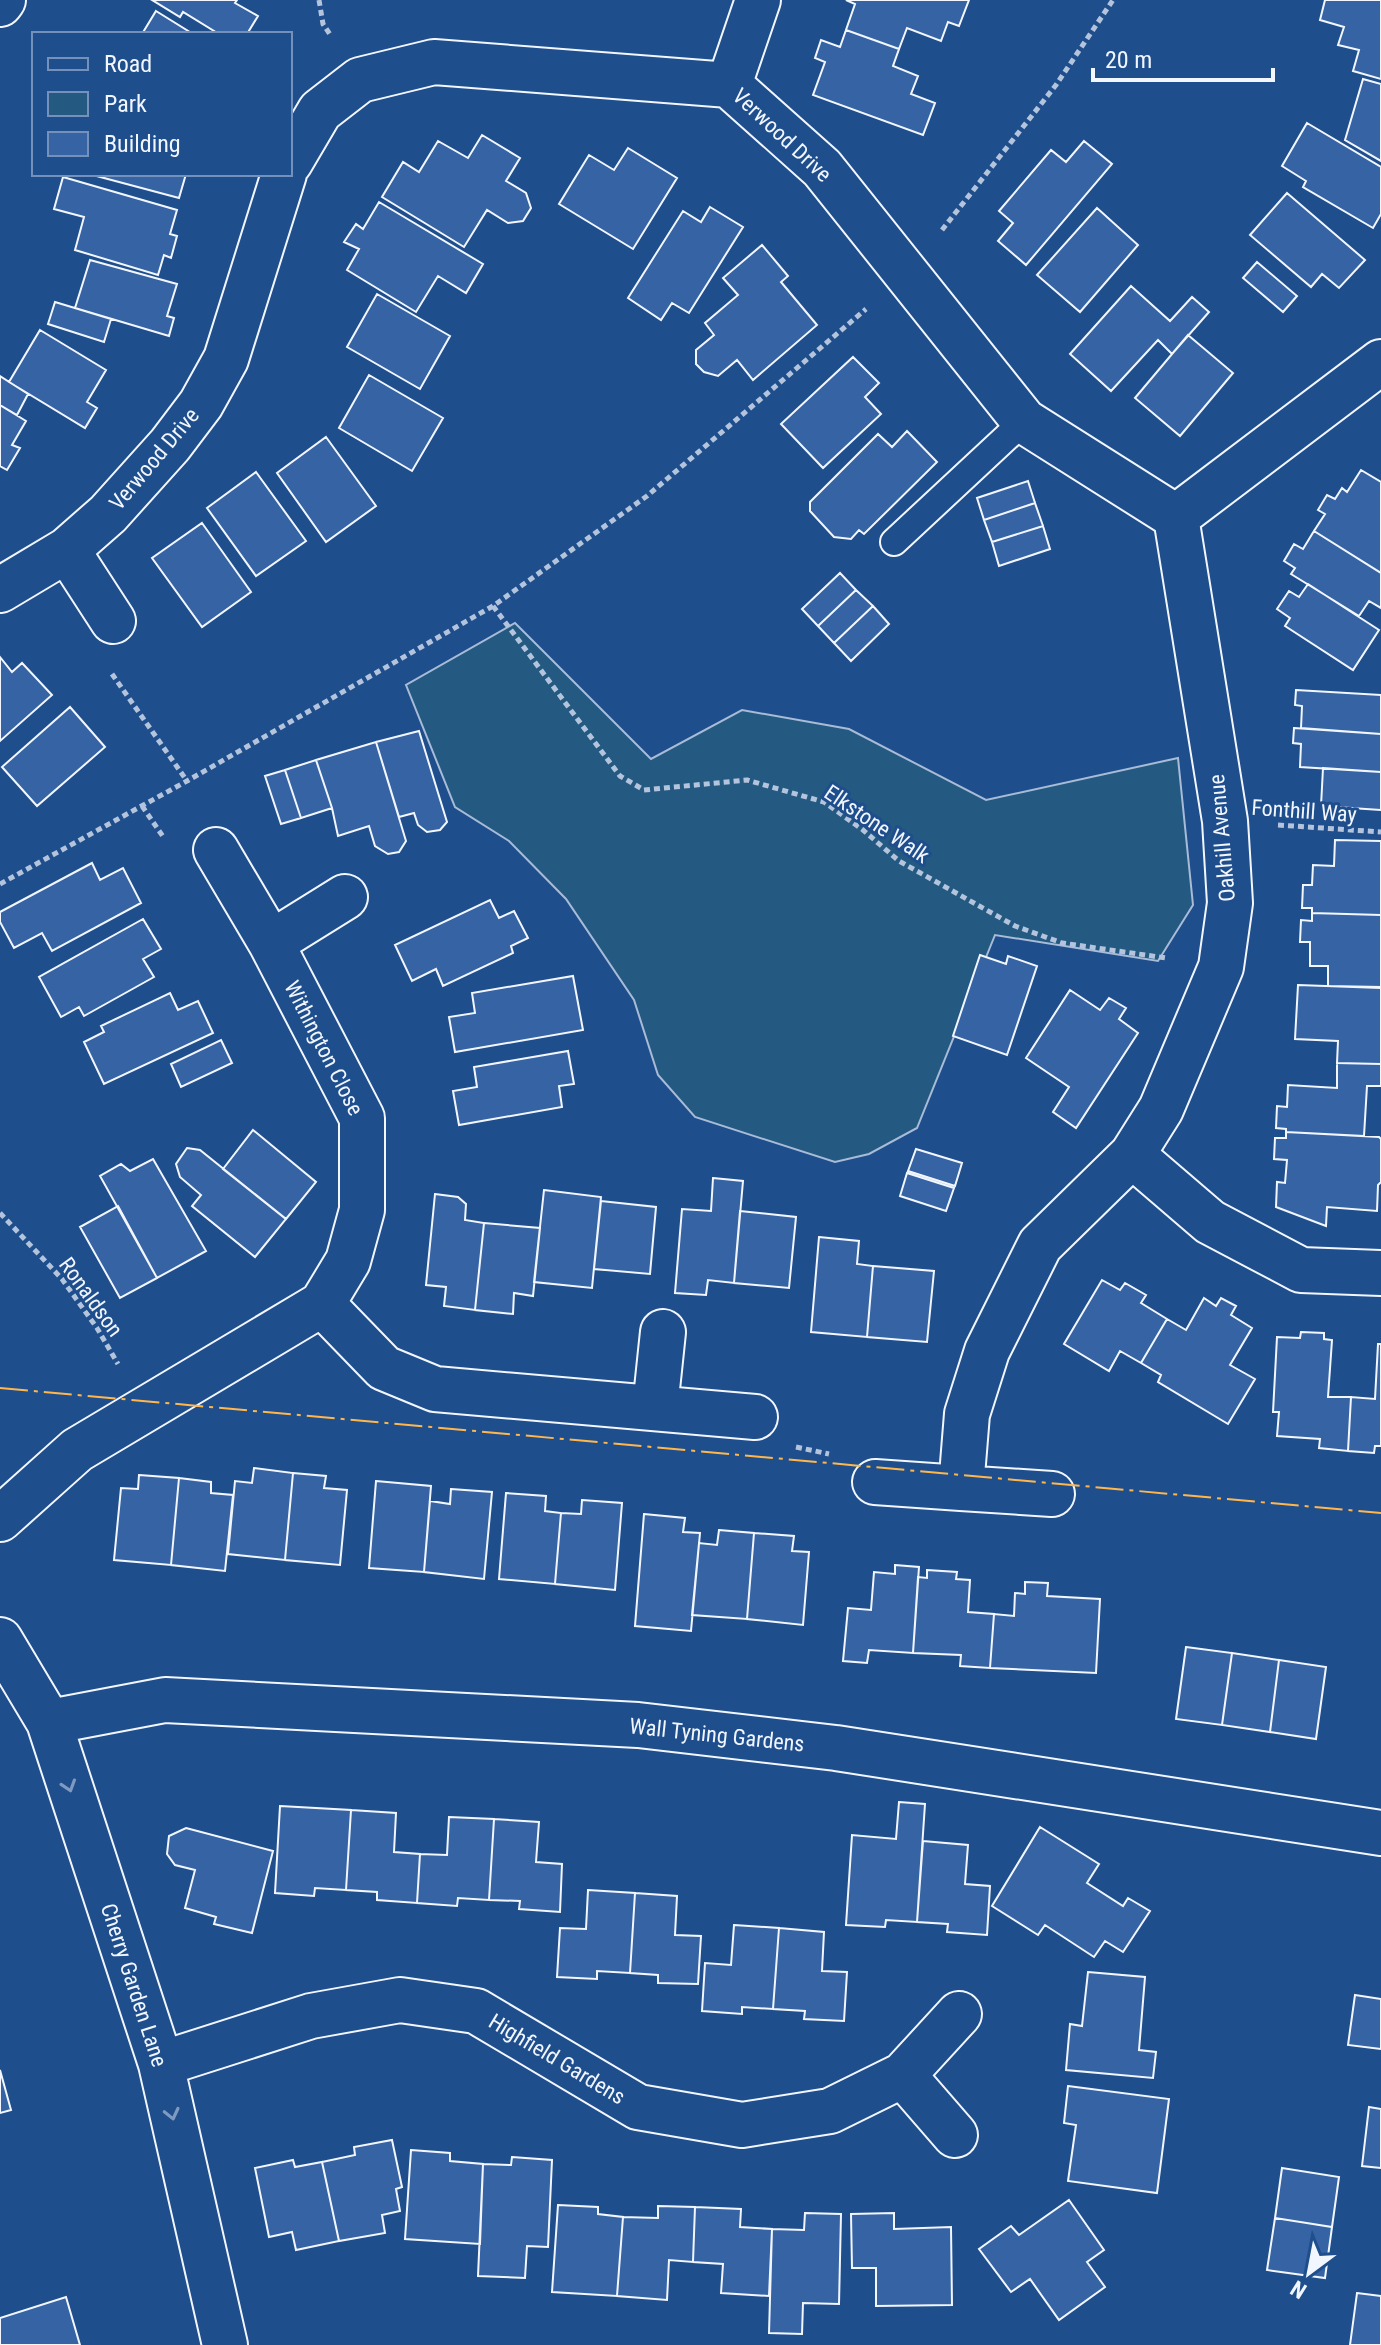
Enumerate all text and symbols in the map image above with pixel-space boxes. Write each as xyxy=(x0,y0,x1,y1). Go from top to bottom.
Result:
legend xyxy=(32,32,292,176)
scale bar xyxy=(1093,32,1273,82)
text: 20 m xyxy=(1105,46,1152,74)
text: Road xyxy=(104,50,152,78)
street label: Verwood Drive xyxy=(728,83,836,187)
text: Park xyxy=(104,90,147,118)
text: Building xyxy=(104,130,181,158)
street label: Verwood Drive xyxy=(104,403,204,515)
street label: Oakhill Avenue xyxy=(1204,773,1240,903)
street label: Elkstone Walk xyxy=(820,780,934,868)
street label: Fonthill Way xyxy=(1251,795,1357,827)
street label: Withington Close xyxy=(279,977,369,1119)
street label: Ronaldson xyxy=(54,1253,128,1341)
street label: Wall Tyning Gardens xyxy=(628,1713,806,1757)
one-way arrow xyxy=(60,1778,76,1792)
street label: Cherry Garden Lane xyxy=(96,1900,172,2070)
street label: Highfield Gardens xyxy=(484,2009,630,2109)
one-way arrow xyxy=(163,2106,180,2120)
north arrow xyxy=(1269,2233,1349,2313)
text: N xyxy=(1286,2275,1311,2304)

